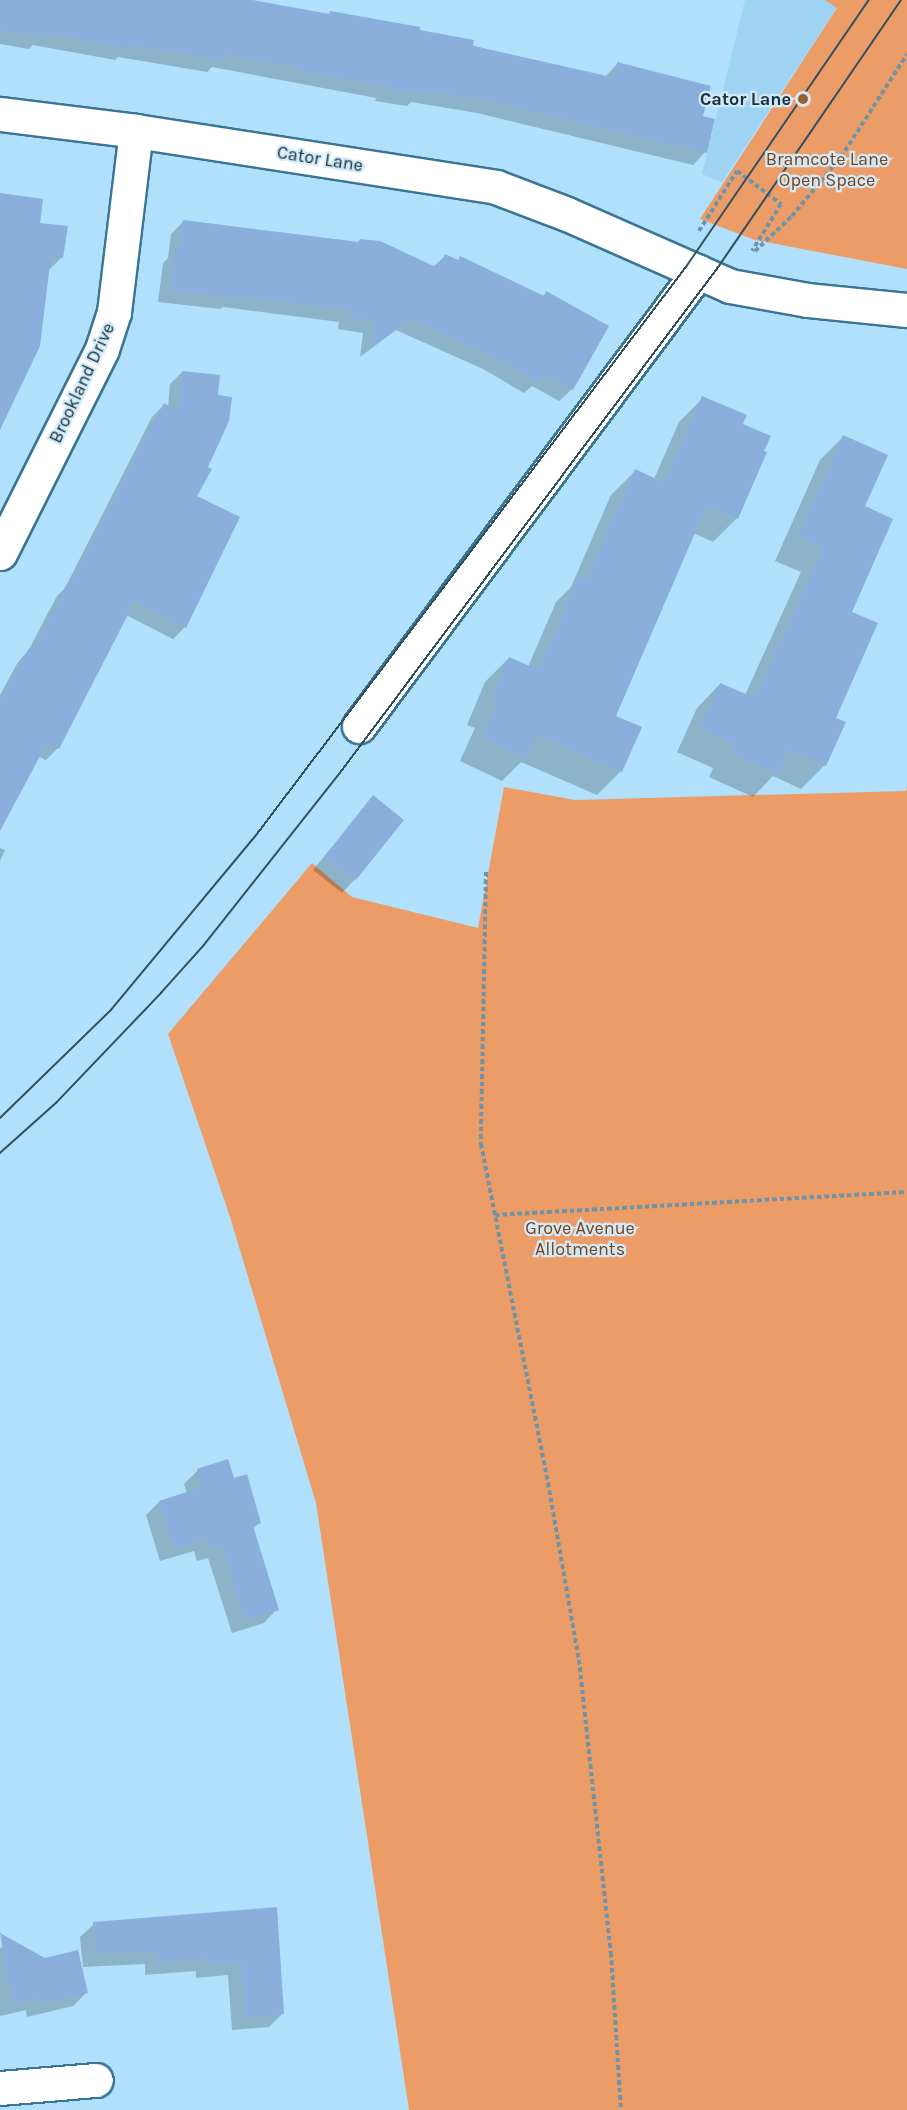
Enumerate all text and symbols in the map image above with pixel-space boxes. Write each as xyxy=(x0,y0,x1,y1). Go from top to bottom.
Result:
place label: Cator Lane xyxy=(700,88,791,110)
marker: Cator Lane xyxy=(796,92,810,106)
street label: Cator Lane xyxy=(275,142,365,176)
park label: Bramcote Lane Open Space xyxy=(766,149,888,192)
street label: Brookland Drive xyxy=(45,319,119,447)
park label: Grove Avenue Allotments xyxy=(525,1218,635,1260)

